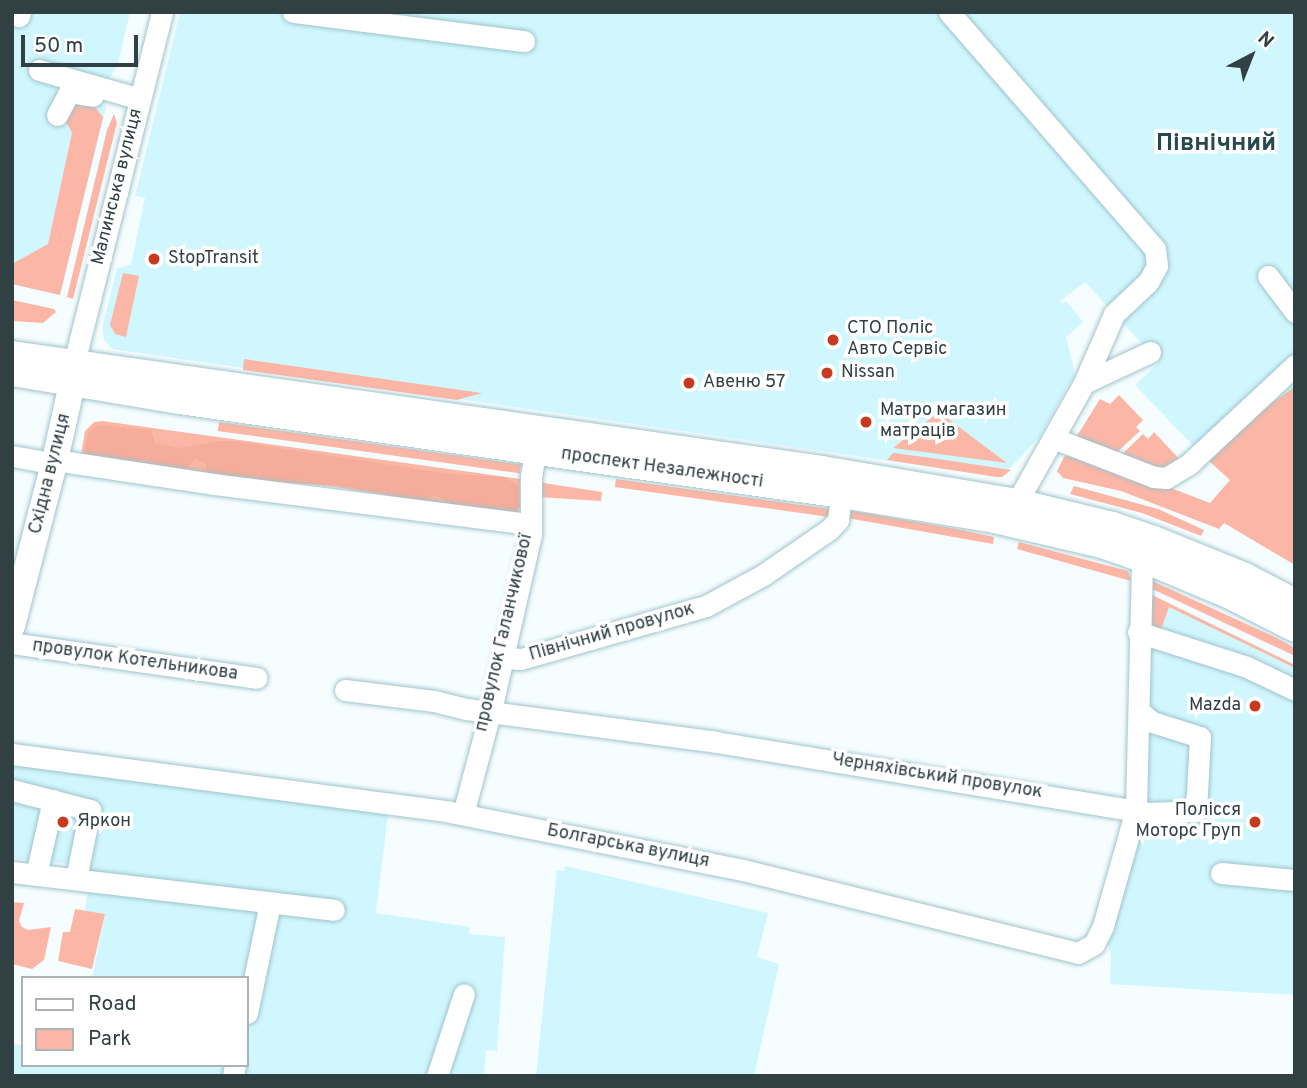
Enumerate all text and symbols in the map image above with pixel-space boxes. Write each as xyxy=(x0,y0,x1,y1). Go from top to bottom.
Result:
scale bar xyxy=(24,21,142,65)
north arrow xyxy=(1216,21,1286,91)
text: N xyxy=(1252,27,1278,54)
text: 50 m xyxy=(34,33,83,60)
street label: Малинська вулиця xyxy=(88,107,148,267)
district label: Північний xyxy=(1156,131,1276,159)
place label: StopTransit xyxy=(168,248,259,270)
marker: StopTransit xyxy=(146,251,162,267)
place label: СТО Поліс Авто Сервіс xyxy=(847,319,947,362)
marker: СТО Поліс Авто Сервіс xyxy=(825,332,841,348)
place label: Nissan xyxy=(841,362,895,384)
marker: Nissan xyxy=(819,365,835,381)
place label: Авеню 57 xyxy=(703,372,785,394)
marker: Авеню 57 xyxy=(681,375,697,391)
place label: Матро магазин матраців xyxy=(880,401,1006,444)
street label: Східна вулиця xyxy=(26,411,76,537)
marker: Матро магазин матраців xyxy=(858,414,874,430)
street label: проспект Незалежності xyxy=(560,444,764,494)
street label: провулок Галанчикової xyxy=(472,532,538,734)
street label: Північний провулок xyxy=(527,599,697,667)
street label: провулок Котельникова xyxy=(31,636,239,686)
place label: Mazda xyxy=(1189,695,1241,717)
marker: Mazda xyxy=(1247,698,1263,714)
street label: Черняхівський провулок xyxy=(830,750,1044,804)
place label: Полісся Моторс Груп xyxy=(1136,801,1241,844)
place label: Яркон xyxy=(77,811,131,833)
marker: Яркон xyxy=(55,814,71,830)
marker: Полісся Моторс Груп xyxy=(1247,814,1263,830)
street label: Болгарська вулиця xyxy=(545,821,711,873)
legend xyxy=(21,976,248,1067)
text: Road xyxy=(88,991,137,1018)
text: Park xyxy=(88,1026,131,1053)

